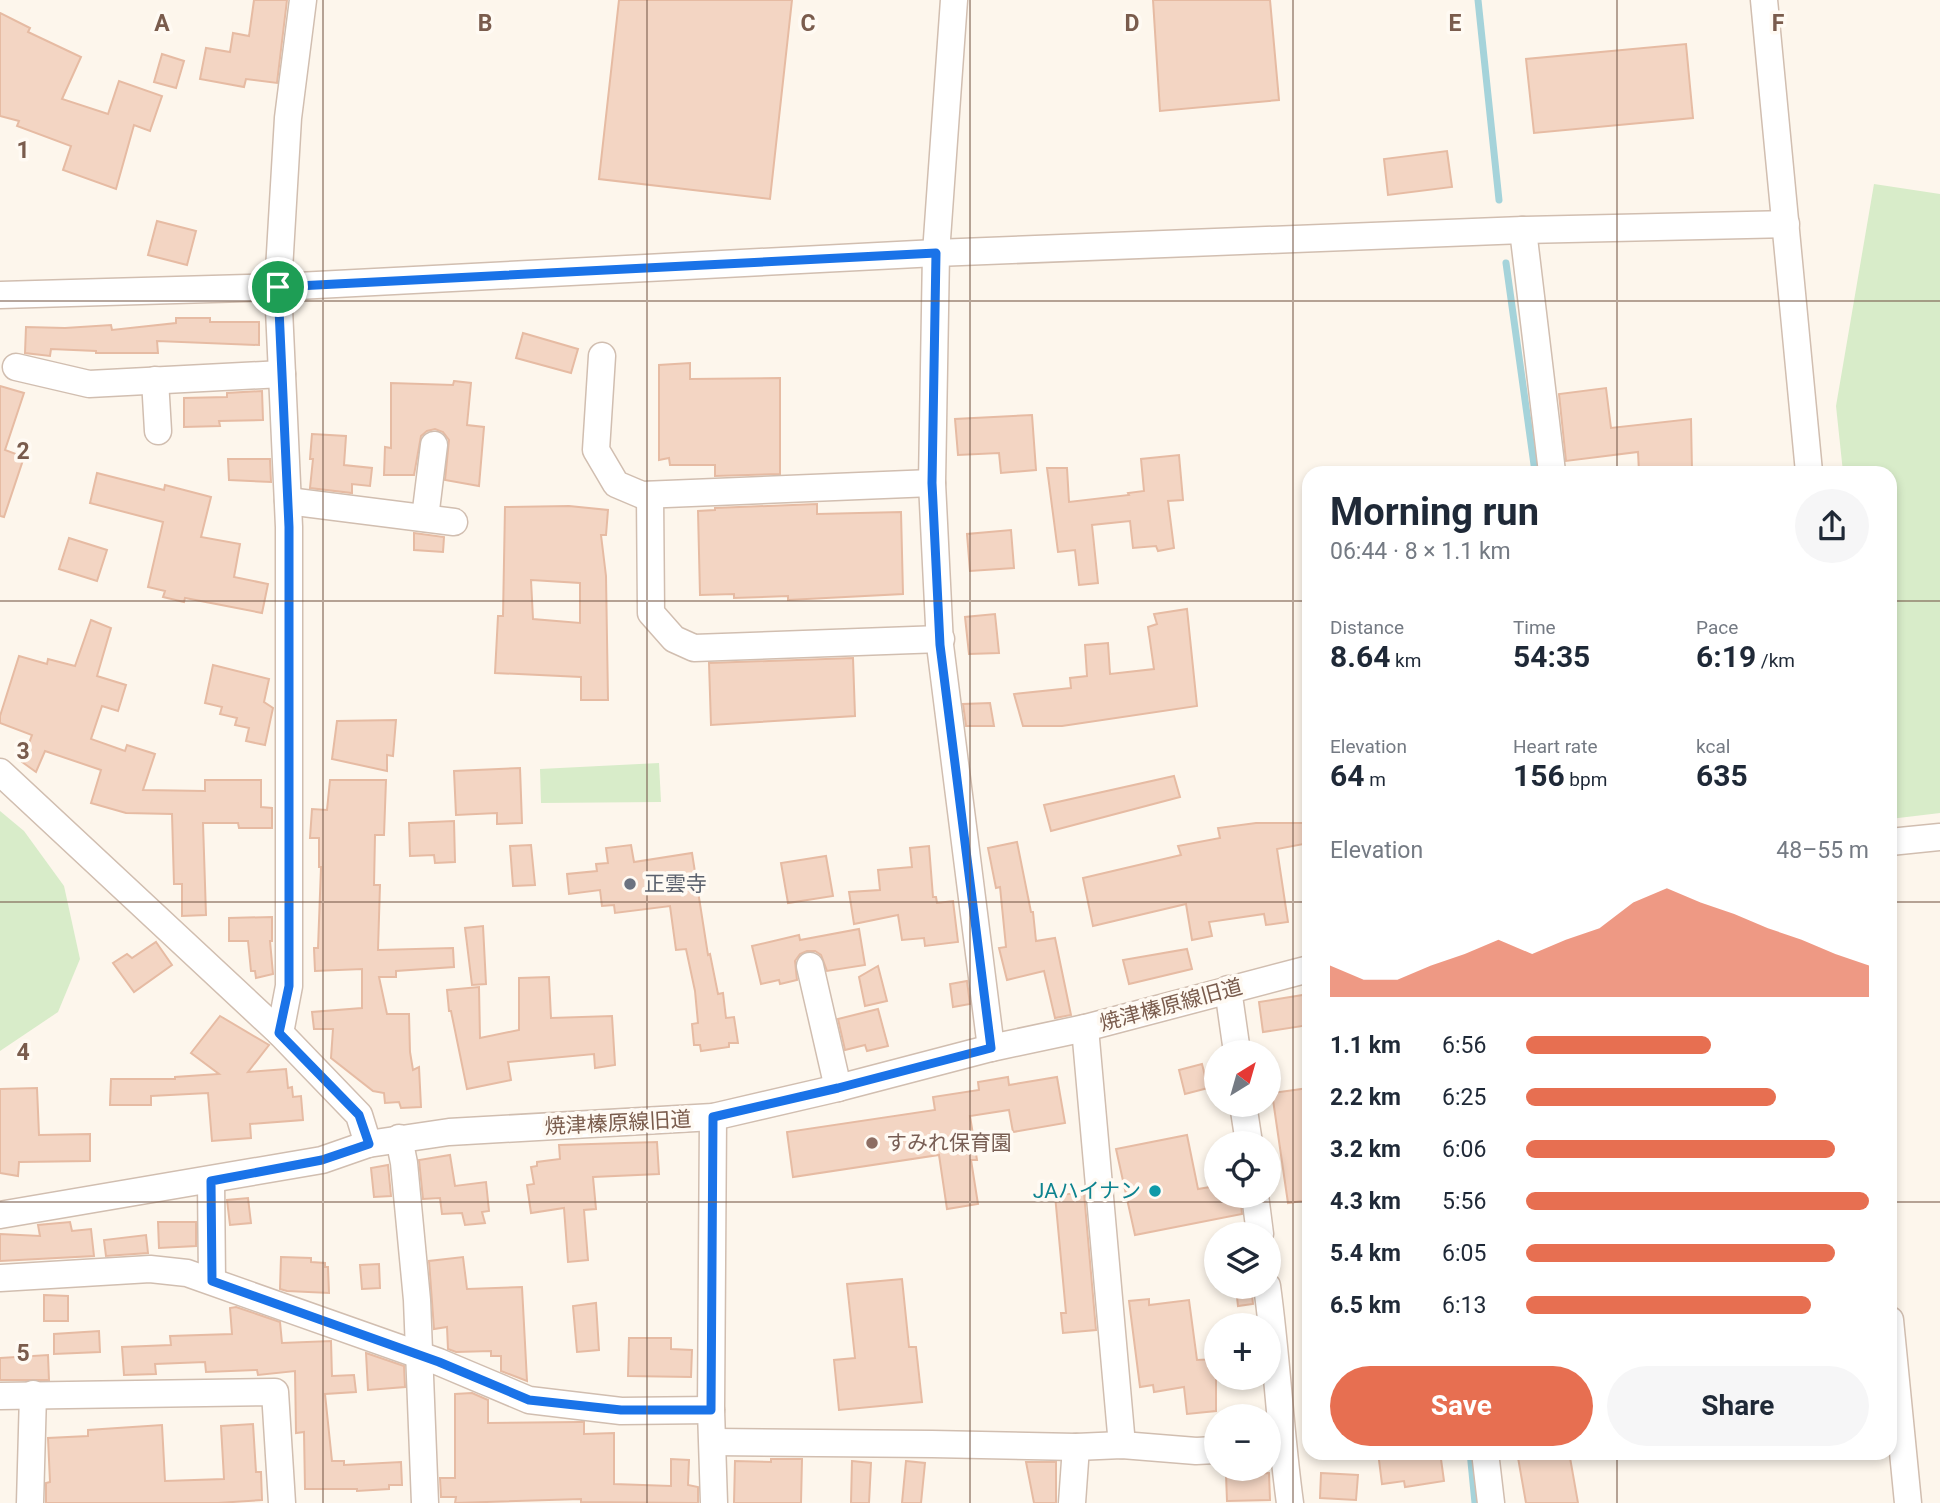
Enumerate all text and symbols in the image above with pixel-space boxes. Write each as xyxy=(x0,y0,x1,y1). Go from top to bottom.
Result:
text: A xyxy=(154,10,170,37)
text: B xyxy=(478,10,492,37)
text: C xyxy=(800,10,816,37)
text: D xyxy=(1125,10,1139,37)
text: E xyxy=(1449,10,1462,37)
text: F xyxy=(1772,10,1785,37)
text: 1 xyxy=(16,137,30,164)
pin xyxy=(248,257,308,317)
icon: arrive xyxy=(259,268,297,306)
text: 2 xyxy=(16,438,30,465)
button: share xyxy=(1795,489,1869,563)
text: Morning run xyxy=(1330,490,1539,534)
text: 06:44 · 8 × 1.1 km xyxy=(1330,538,1511,565)
text: Distance xyxy=(1330,616,1404,639)
text: Time xyxy=(1513,616,1556,639)
text: Pace xyxy=(1696,616,1738,639)
text: 8.64 xyxy=(1330,639,1390,674)
text: 54:35 xyxy=(1513,639,1590,674)
text: 6:19 xyxy=(1696,639,1756,674)
text: km xyxy=(1390,649,1421,672)
text: /km xyxy=(1756,649,1795,672)
text: Elevation xyxy=(1330,735,1407,758)
text: Heart rate xyxy=(1513,735,1598,758)
text: kcal xyxy=(1696,735,1730,758)
text: 3 xyxy=(16,738,30,765)
text: 64 xyxy=(1330,758,1364,793)
text: 156 xyxy=(1513,758,1565,793)
text: 635 xyxy=(1696,758,1748,793)
text: m xyxy=(1364,768,1386,791)
text: bpm xyxy=(1565,768,1607,791)
text: Elevation xyxy=(1330,837,1423,864)
text: 48–55 m xyxy=(1776,837,1869,864)
place label: 正雲寺 xyxy=(644,872,707,896)
marker: 正雲寺 xyxy=(622,876,638,892)
street label: 焼津榛原線旧道 xyxy=(1097,974,1245,1036)
text: 1.1 km xyxy=(1330,1032,1401,1059)
text: 6:56 xyxy=(1442,1032,1486,1059)
text: 4 xyxy=(16,1039,30,1066)
north arrow xyxy=(1204,1040,1281,1116)
map controls xyxy=(1204,1040,1281,1481)
text: 2.2 km xyxy=(1330,1084,1401,1111)
text: 6:25 xyxy=(1442,1084,1486,1111)
street label: 焼津榛原線旧道 xyxy=(544,1107,692,1139)
place label: すみれ保育園 xyxy=(886,1131,1012,1155)
button: locate xyxy=(1204,1131,1281,1208)
marker: すみれ保育園 xyxy=(864,1135,880,1151)
text: 3.2 km xyxy=(1330,1136,1401,1163)
text: 6:06 xyxy=(1442,1136,1486,1163)
place label: JAハイナン xyxy=(1033,1179,1141,1203)
marker: JAハイナン xyxy=(1147,1183,1163,1199)
text: 4.3 km xyxy=(1330,1188,1401,1215)
text: 5:56 xyxy=(1442,1188,1486,1215)
button: layers xyxy=(1204,1222,1281,1299)
text: 5.4 km xyxy=(1330,1240,1401,1267)
text: 6:05 xyxy=(1442,1240,1486,1267)
text: 6.5 km xyxy=(1330,1292,1401,1319)
text: 6:13 xyxy=(1442,1292,1486,1319)
button: + xyxy=(1204,1313,1281,1390)
text: 5 xyxy=(16,1340,30,1367)
button: Save xyxy=(1330,1366,1593,1446)
button: Share xyxy=(1607,1366,1869,1446)
button: − xyxy=(1204,1404,1281,1481)

